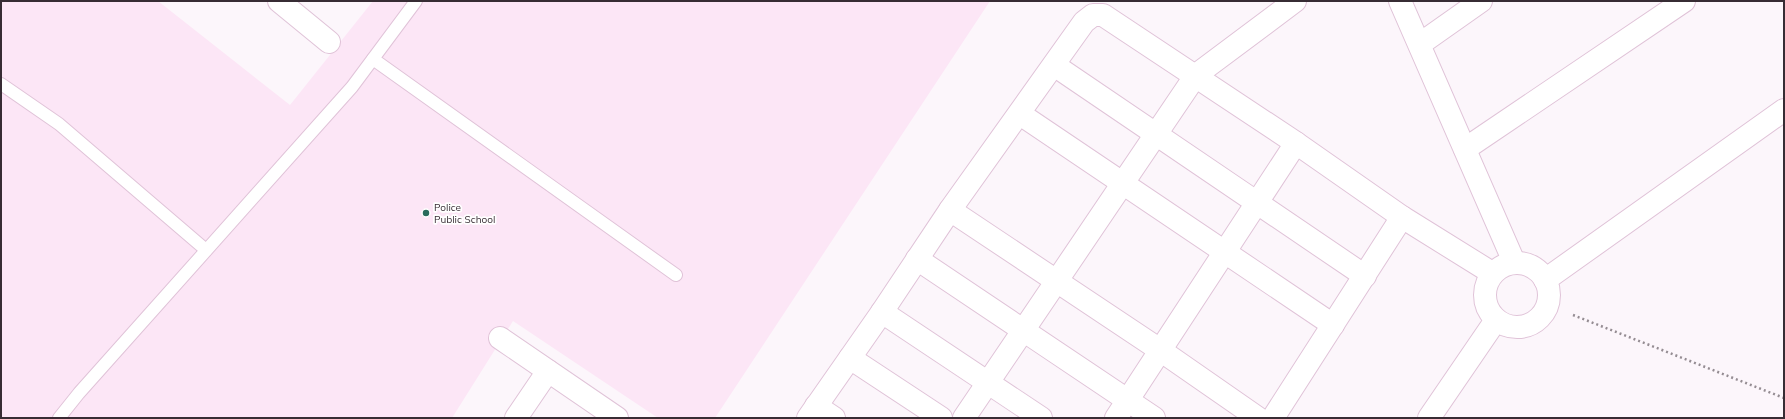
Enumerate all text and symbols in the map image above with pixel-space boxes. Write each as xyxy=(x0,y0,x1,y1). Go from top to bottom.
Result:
place label: Police Public School xyxy=(434,201,495,226)
marker: Police Public School xyxy=(421,208,431,218)

